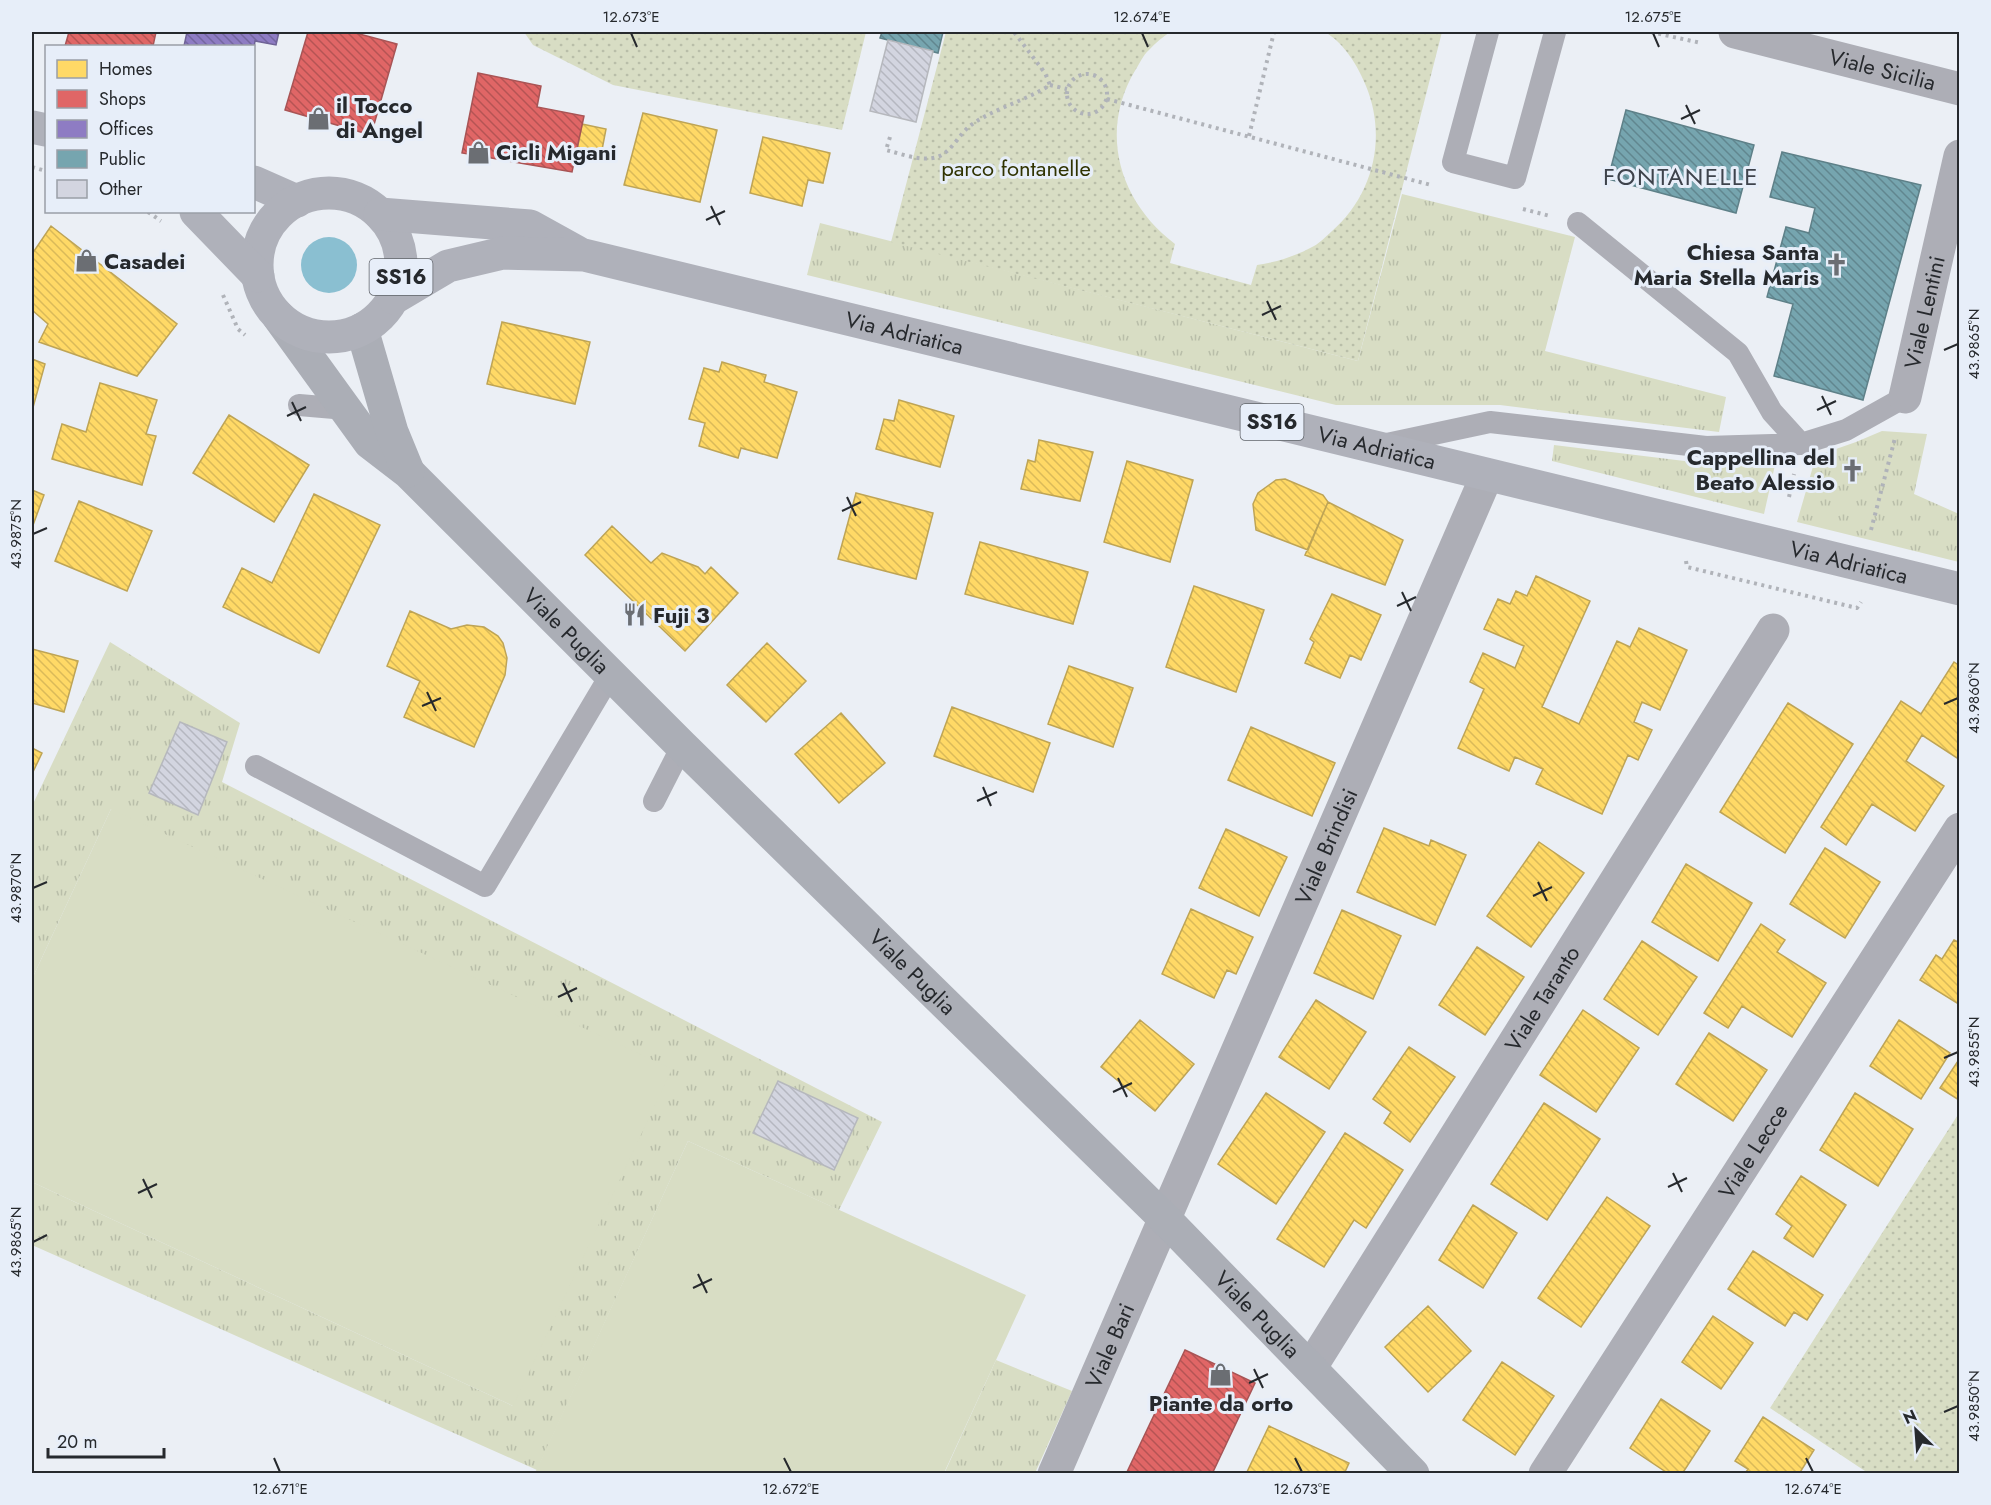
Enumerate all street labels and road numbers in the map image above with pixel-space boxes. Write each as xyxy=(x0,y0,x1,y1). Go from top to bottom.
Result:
street label: Viale Sicilia xyxy=(1825,40,1939,98)
street label: Viale Lentini xyxy=(1896,253,1953,372)
road number: SS16 xyxy=(370,259,432,295)
street label: Via Adriatica xyxy=(842,303,967,363)
road number: SS16 xyxy=(1240,404,1304,440)
street label: Via Adriatica xyxy=(1314,418,1439,477)
street label: Via Adriatica xyxy=(1787,532,1911,592)
street label: Viale Puglia xyxy=(516,580,617,681)
street label: Viale Brindisi xyxy=(1287,783,1365,910)
street label: Viale Puglia xyxy=(862,922,964,1022)
street label: Viale Taranto xyxy=(1497,939,1587,1058)
street label: Viale Lecce xyxy=(1710,1097,1795,1205)
street label: Viale Puglia xyxy=(1207,1263,1308,1365)
street label: Viale Bari xyxy=(1077,1298,1142,1393)

